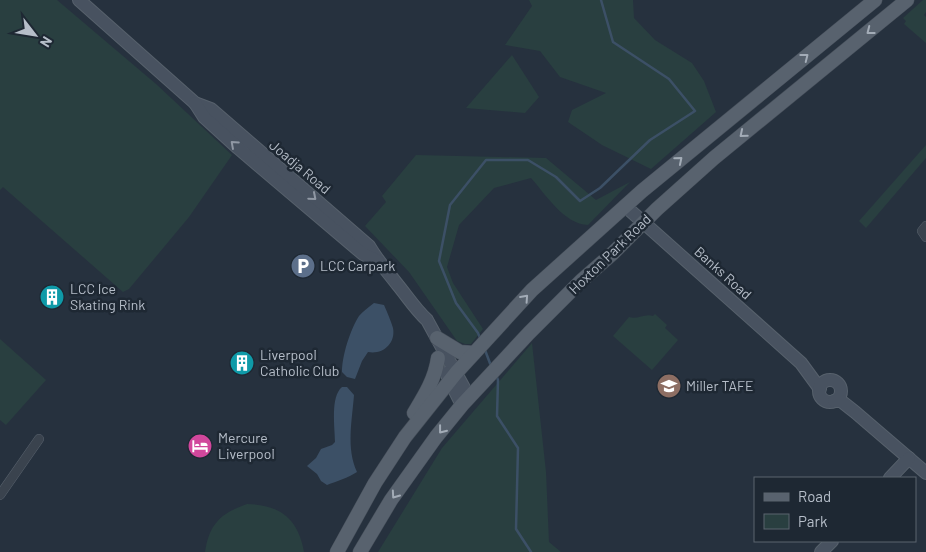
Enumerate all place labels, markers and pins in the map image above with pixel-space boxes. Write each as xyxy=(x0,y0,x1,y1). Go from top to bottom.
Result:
parking icon: LCC Carpark xyxy=(290,253,316,279)
place label: LCC Carpark xyxy=(320,257,395,274)
place label: LCC Ice Skating Rink xyxy=(70,280,145,313)
building icon: LCC Ice Skating Rink xyxy=(39,284,65,310)
place label: Liverpool Catholic Club xyxy=(260,346,339,379)
building icon: Liverpool Catholic Club xyxy=(229,350,255,376)
school or university icon: Miller TAFE xyxy=(656,373,682,399)
place label: Miller TAFE xyxy=(686,377,753,394)
place label: Mercure Liverpool xyxy=(218,429,275,462)
hotel icon: Mercure Liverpool xyxy=(187,433,213,459)

